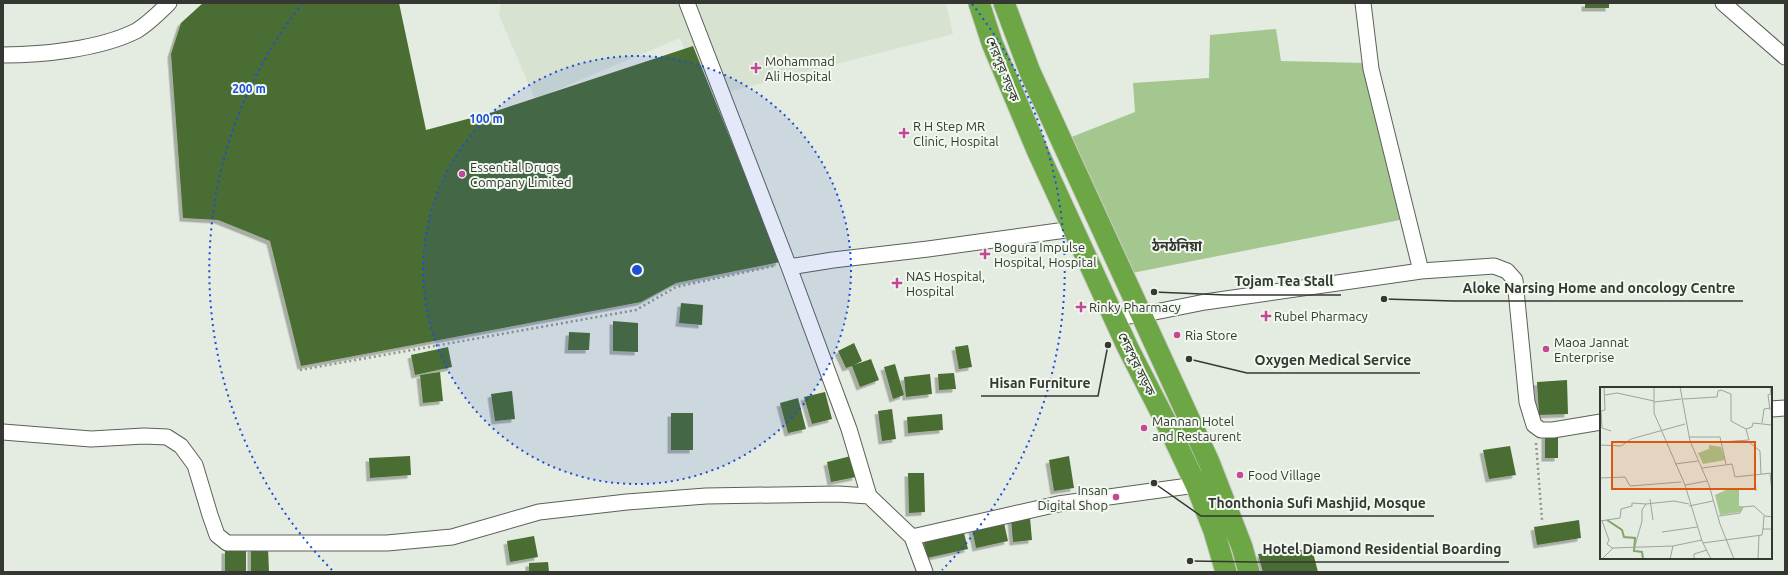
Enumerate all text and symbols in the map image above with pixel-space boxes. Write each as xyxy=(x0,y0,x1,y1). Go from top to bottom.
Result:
street label: শেরপুর সড়ক xyxy=(982,35,1023,105)
place label: Mohammad Ali Hospital xyxy=(765,54,835,83)
marker: Mohammad Ali Hospital xyxy=(750,62,762,74)
text: 200 m xyxy=(232,82,266,95)
text: 100 m xyxy=(469,112,503,125)
place label: R H Step MR Clinic, Hospital xyxy=(913,119,999,149)
marker: R H Step MR Clinic, Hospital xyxy=(898,127,910,139)
place label: Essential Drugs Company Limited xyxy=(470,160,572,189)
marker: Essential Drugs Company Limited xyxy=(457,169,467,179)
district label: ঠনঠনিয়া xyxy=(1151,237,1203,254)
place label: Bogura Impulse Hospital, Hospital xyxy=(994,240,1097,270)
marker: Bogura Impulse Hospital, Hospital xyxy=(979,248,991,260)
centre of rings xyxy=(630,263,644,277)
place label: NAS Hospital, Hospital xyxy=(906,269,985,298)
callout: Tojam Tea Stall xyxy=(1226,269,1341,295)
text: Tojam Tea Stall xyxy=(1234,273,1334,289)
callout: Aloke Narsing Home and oncology Centre xyxy=(1454,275,1743,301)
marker: NAS Hospital, Hospital xyxy=(891,277,903,289)
text: Aloke Narsing Home and oncology Centre xyxy=(1463,280,1735,296)
place label: Rinky Pharmacy xyxy=(1089,300,1181,314)
marker: Rinky Pharmacy xyxy=(1076,302,1086,312)
place label: Rubel Pharmacy xyxy=(1274,309,1368,323)
marker: Rubel Pharmacy xyxy=(1261,311,1271,321)
place label: Ria Store xyxy=(1185,328,1238,342)
street label: শেরপুর সড়ক xyxy=(1114,330,1159,399)
marker: Ria Store xyxy=(1172,330,1182,340)
place label: Maoa Jannat Enterprise xyxy=(1554,335,1629,364)
marker: Maoa Jannat Enterprise xyxy=(1541,344,1551,354)
callout: Oxygen Medical Service xyxy=(1247,347,1420,373)
text: Oxygen Medical Service xyxy=(1255,352,1411,368)
callout: Hisan Furniture xyxy=(981,370,1098,396)
text: Hisan Furniture xyxy=(989,375,1091,391)
inset map xyxy=(1600,387,1772,559)
place label: Mannan Hotel and Restaurent xyxy=(1152,414,1241,443)
marker: Mannan Hotel and Restaurent xyxy=(1139,423,1149,433)
place label: Food Village xyxy=(1248,468,1321,482)
marker: Food Village xyxy=(1235,470,1245,480)
place label: Insan Digital Shop xyxy=(1037,483,1108,512)
callout: Thonthonia Sufi Mashjid, Mosque xyxy=(1201,490,1434,516)
marker: Insan Digital Shop xyxy=(1111,492,1121,502)
text: Thonthonia Sufi Mashjid, Mosque xyxy=(1208,495,1426,511)
callout: Hotel Diamond Residential Boarding xyxy=(1254,536,1509,562)
text: Hotel Diamond Residential Boarding xyxy=(1263,541,1501,557)

